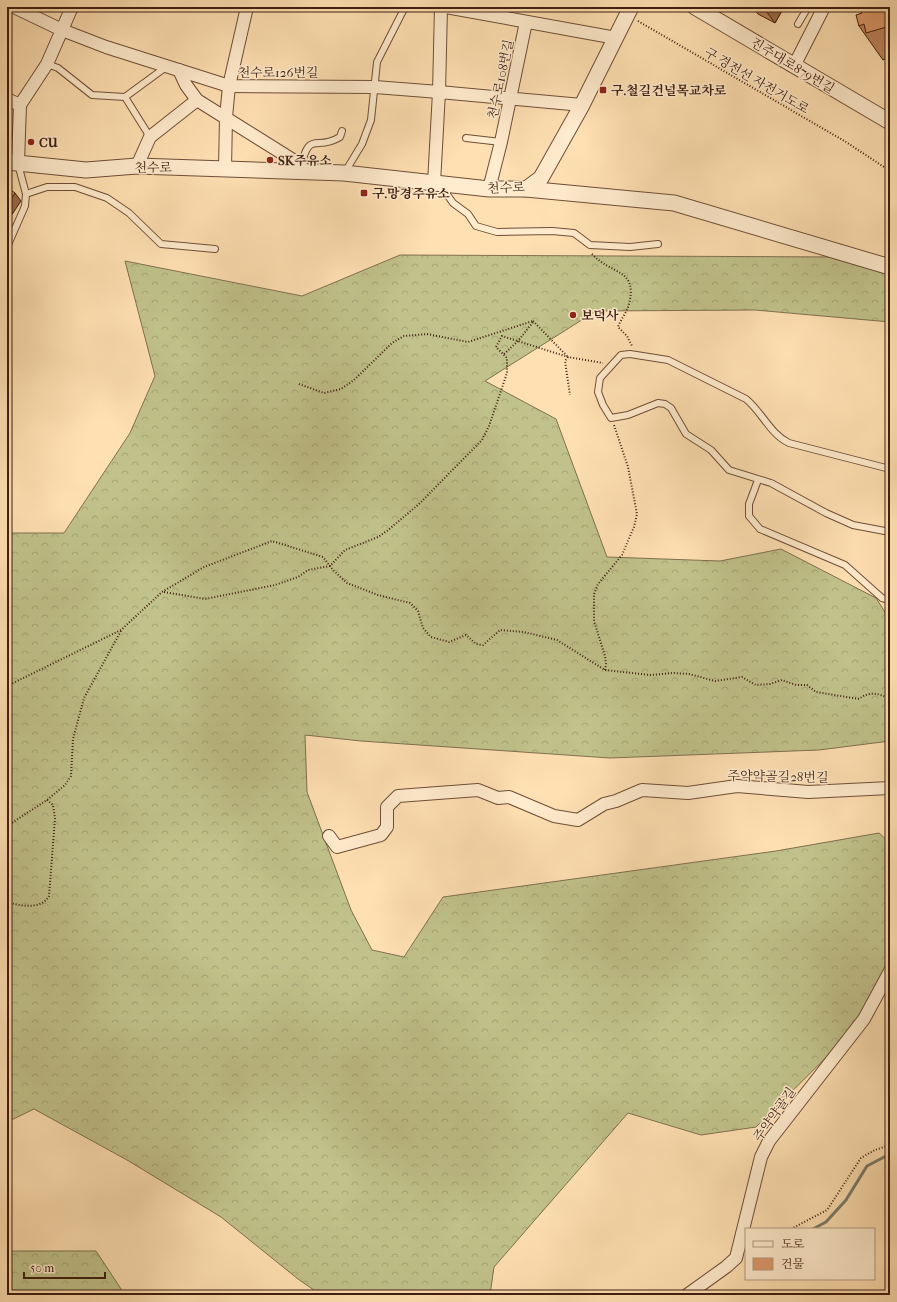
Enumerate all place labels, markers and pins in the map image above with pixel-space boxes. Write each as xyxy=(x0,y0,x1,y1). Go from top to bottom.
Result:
place label: 구.철길건널목교차로 xyxy=(611,83,727,98)
marker: 구.철길건널목교차로 xyxy=(598,85,608,95)
place label: CU xyxy=(39,135,59,150)
marker: CU xyxy=(26,137,36,147)
place label: SK주유소 xyxy=(278,153,332,168)
marker: SK주유소 xyxy=(265,155,275,165)
place label: 구.망경주유소 xyxy=(372,186,450,201)
marker: 구.망경주유소 xyxy=(359,188,369,198)
place label: 보덕사 xyxy=(581,308,619,323)
marker: 보덕사 xyxy=(568,310,578,320)

